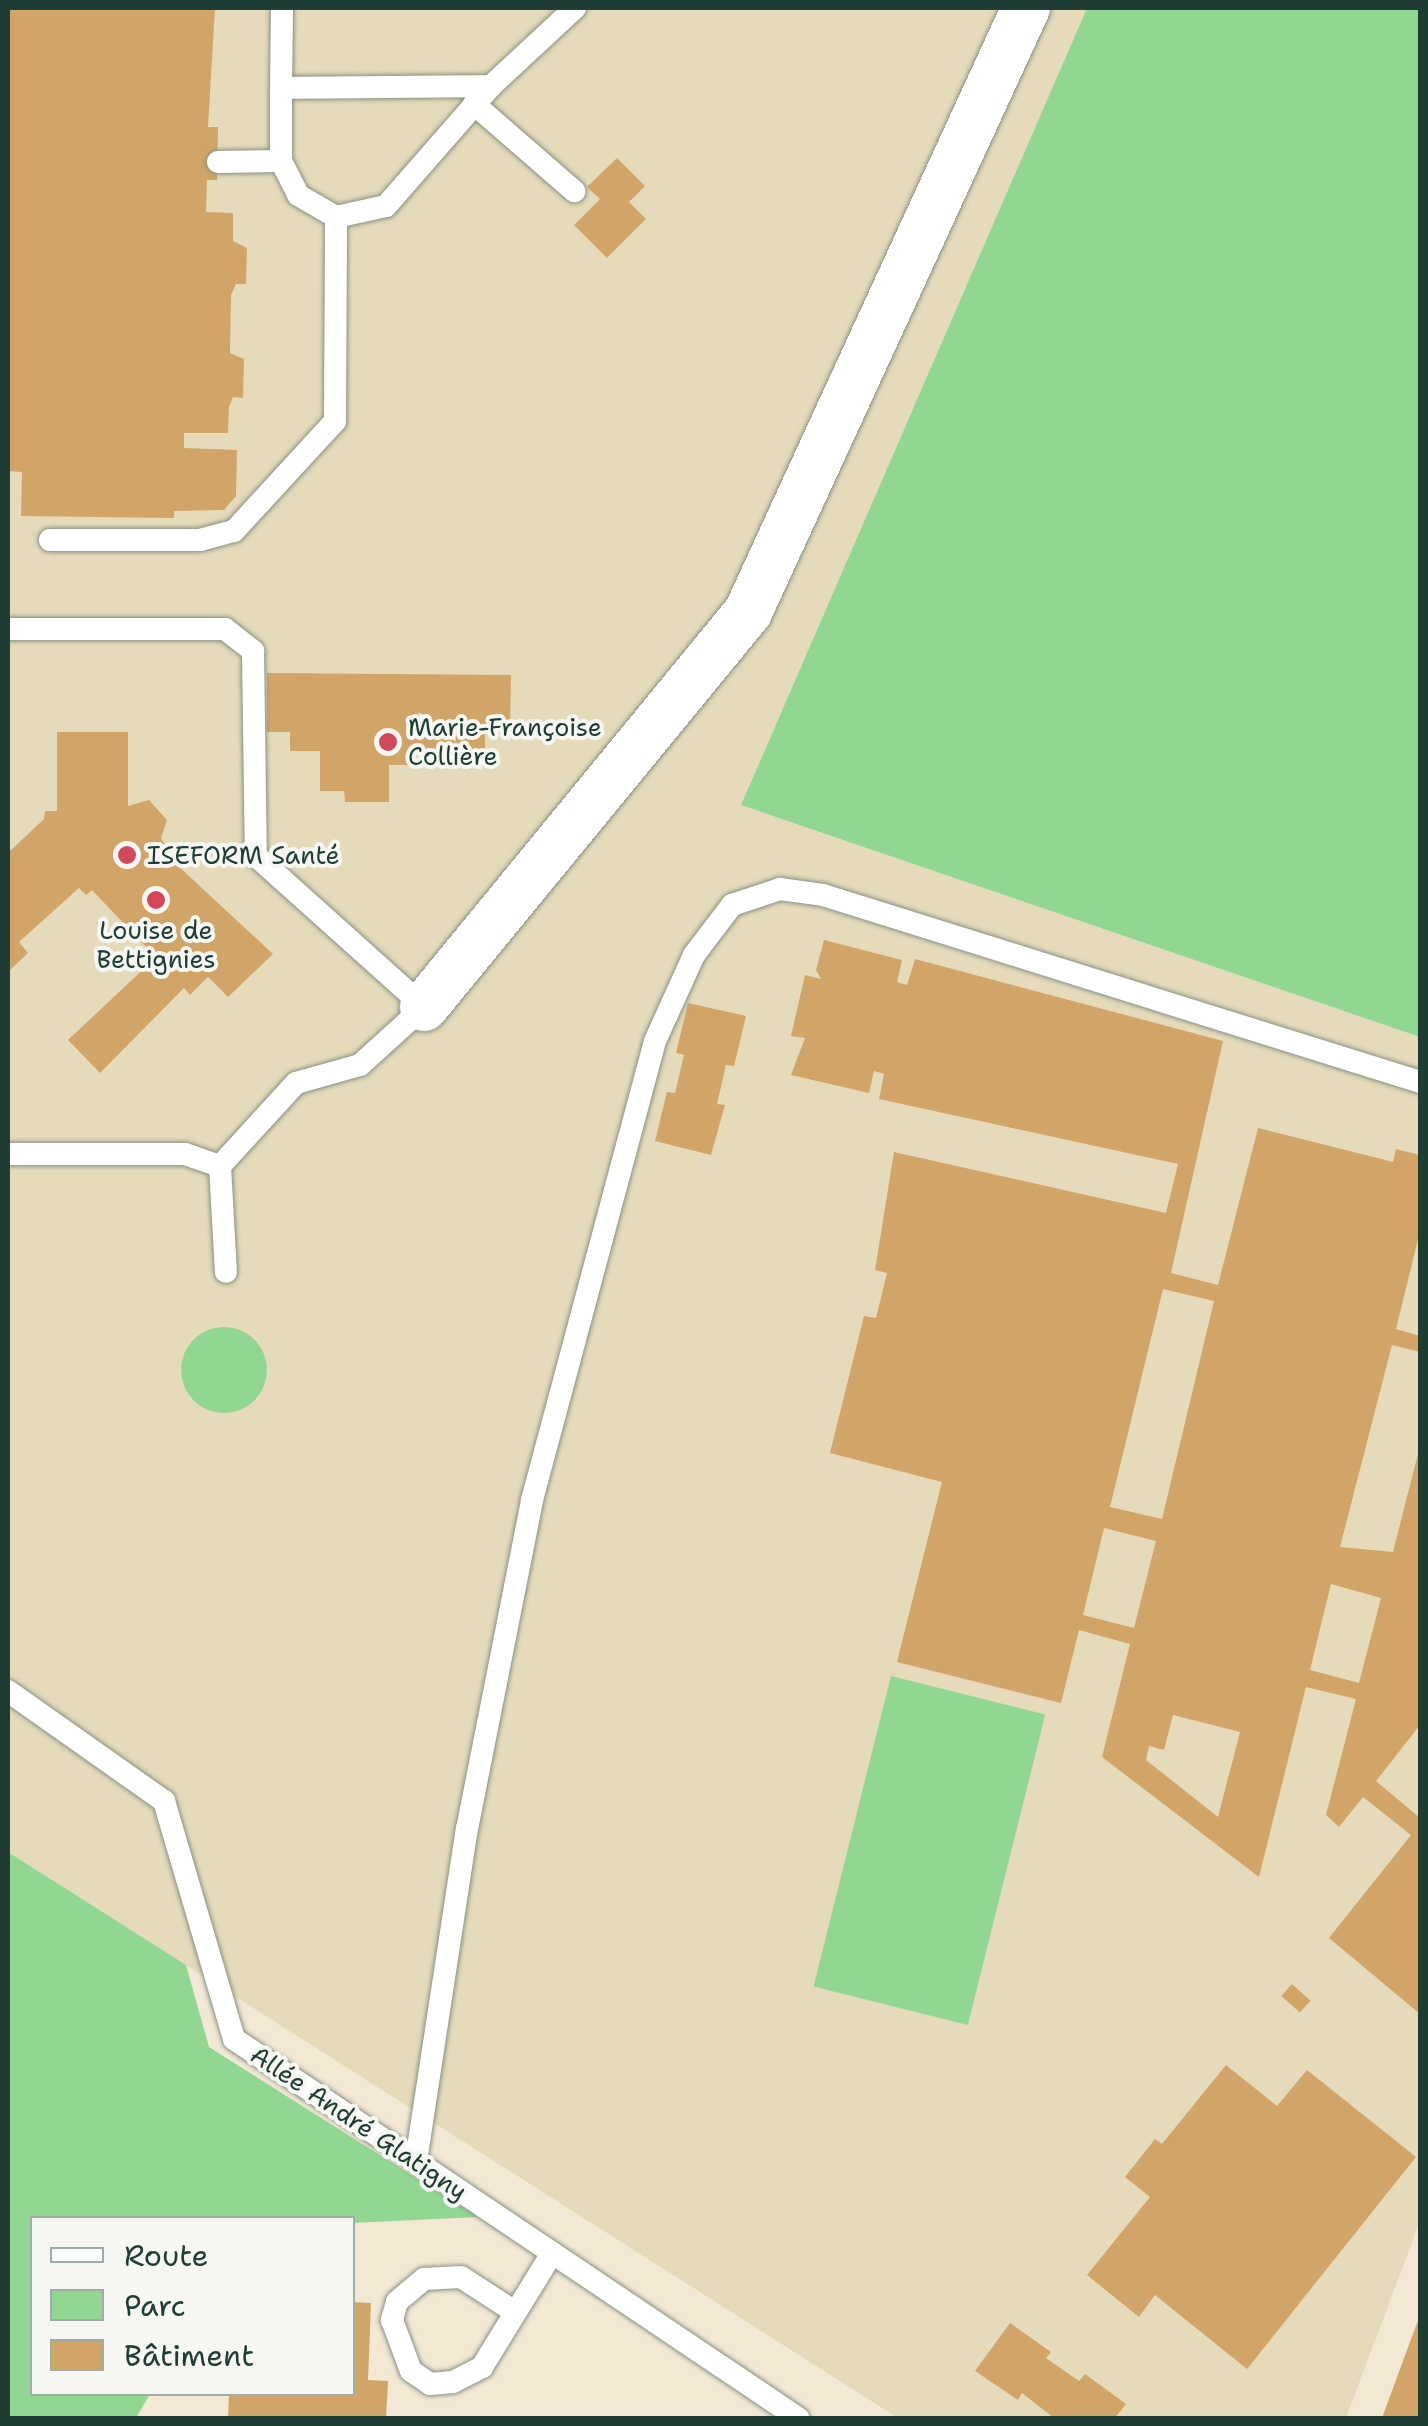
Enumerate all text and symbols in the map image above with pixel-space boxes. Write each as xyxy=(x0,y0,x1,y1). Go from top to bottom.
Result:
place label: Marie-Françoise Collière xyxy=(408,713,602,772)
marker: Marie-Françoise Collière xyxy=(377,731,399,753)
place label: ISEFORM Santé xyxy=(147,840,340,870)
marker: ISEFORM Santé xyxy=(116,844,138,866)
marker: Louise de Bettignies xyxy=(145,889,167,911)
place label: Louise de Bettignies xyxy=(96,916,216,975)
street label: Allée André Glatigny xyxy=(245,2039,473,2207)
legend xyxy=(30,2216,355,2396)
text: Route xyxy=(124,2235,208,2276)
text: Parc xyxy=(124,2285,186,2326)
text: Bâtiment xyxy=(124,2335,254,2376)

